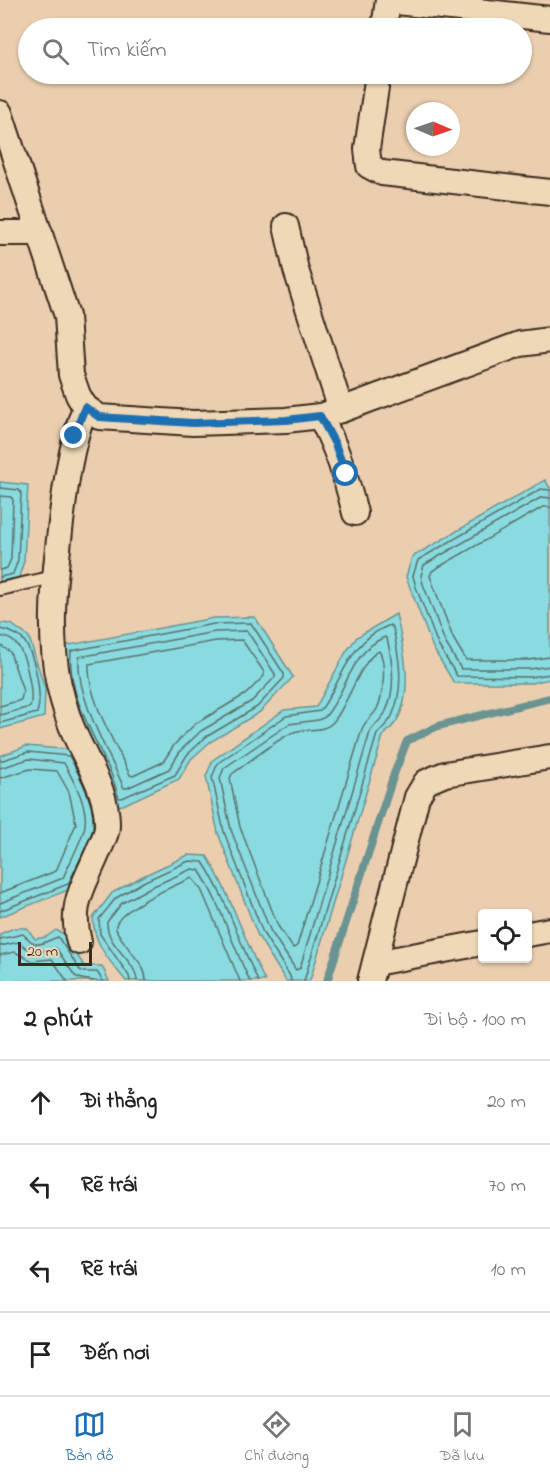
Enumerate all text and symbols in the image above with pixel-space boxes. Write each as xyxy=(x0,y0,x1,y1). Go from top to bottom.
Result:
search box xyxy=(18,18,532,84)
icon: search xyxy=(39,35,72,68)
text: Tìm kiếm xyxy=(87,35,167,67)
north arrow xyxy=(406,102,460,156)
route end xyxy=(60,422,86,448)
route start xyxy=(332,460,358,486)
map controls xyxy=(478,909,532,963)
button: locate xyxy=(478,909,532,963)
scale bar xyxy=(18,939,92,966)
text: 20 m xyxy=(27,940,58,964)
text: 2 phút xyxy=(24,1001,93,1039)
text: Đi bộ · 100 m xyxy=(424,1006,526,1035)
icon: ahead xyxy=(24,1086,57,1119)
text: Đi thẳng xyxy=(81,1086,157,1118)
text: 20 m xyxy=(487,1088,526,1117)
icon: left xyxy=(24,1170,57,1203)
text: Rẽ trái xyxy=(81,1170,138,1202)
text: 70 m xyxy=(489,1172,526,1201)
icon: left xyxy=(24,1254,57,1287)
text: Rẽ trái xyxy=(81,1254,138,1286)
text: 10 m xyxy=(490,1256,526,1285)
icon: arrive xyxy=(24,1338,57,1371)
text: Đến nơi xyxy=(81,1338,150,1370)
tab: Bản đồ xyxy=(65,1408,113,1468)
tab: Chỉ đường xyxy=(244,1408,309,1468)
tab: Đã lưu xyxy=(440,1408,485,1468)

